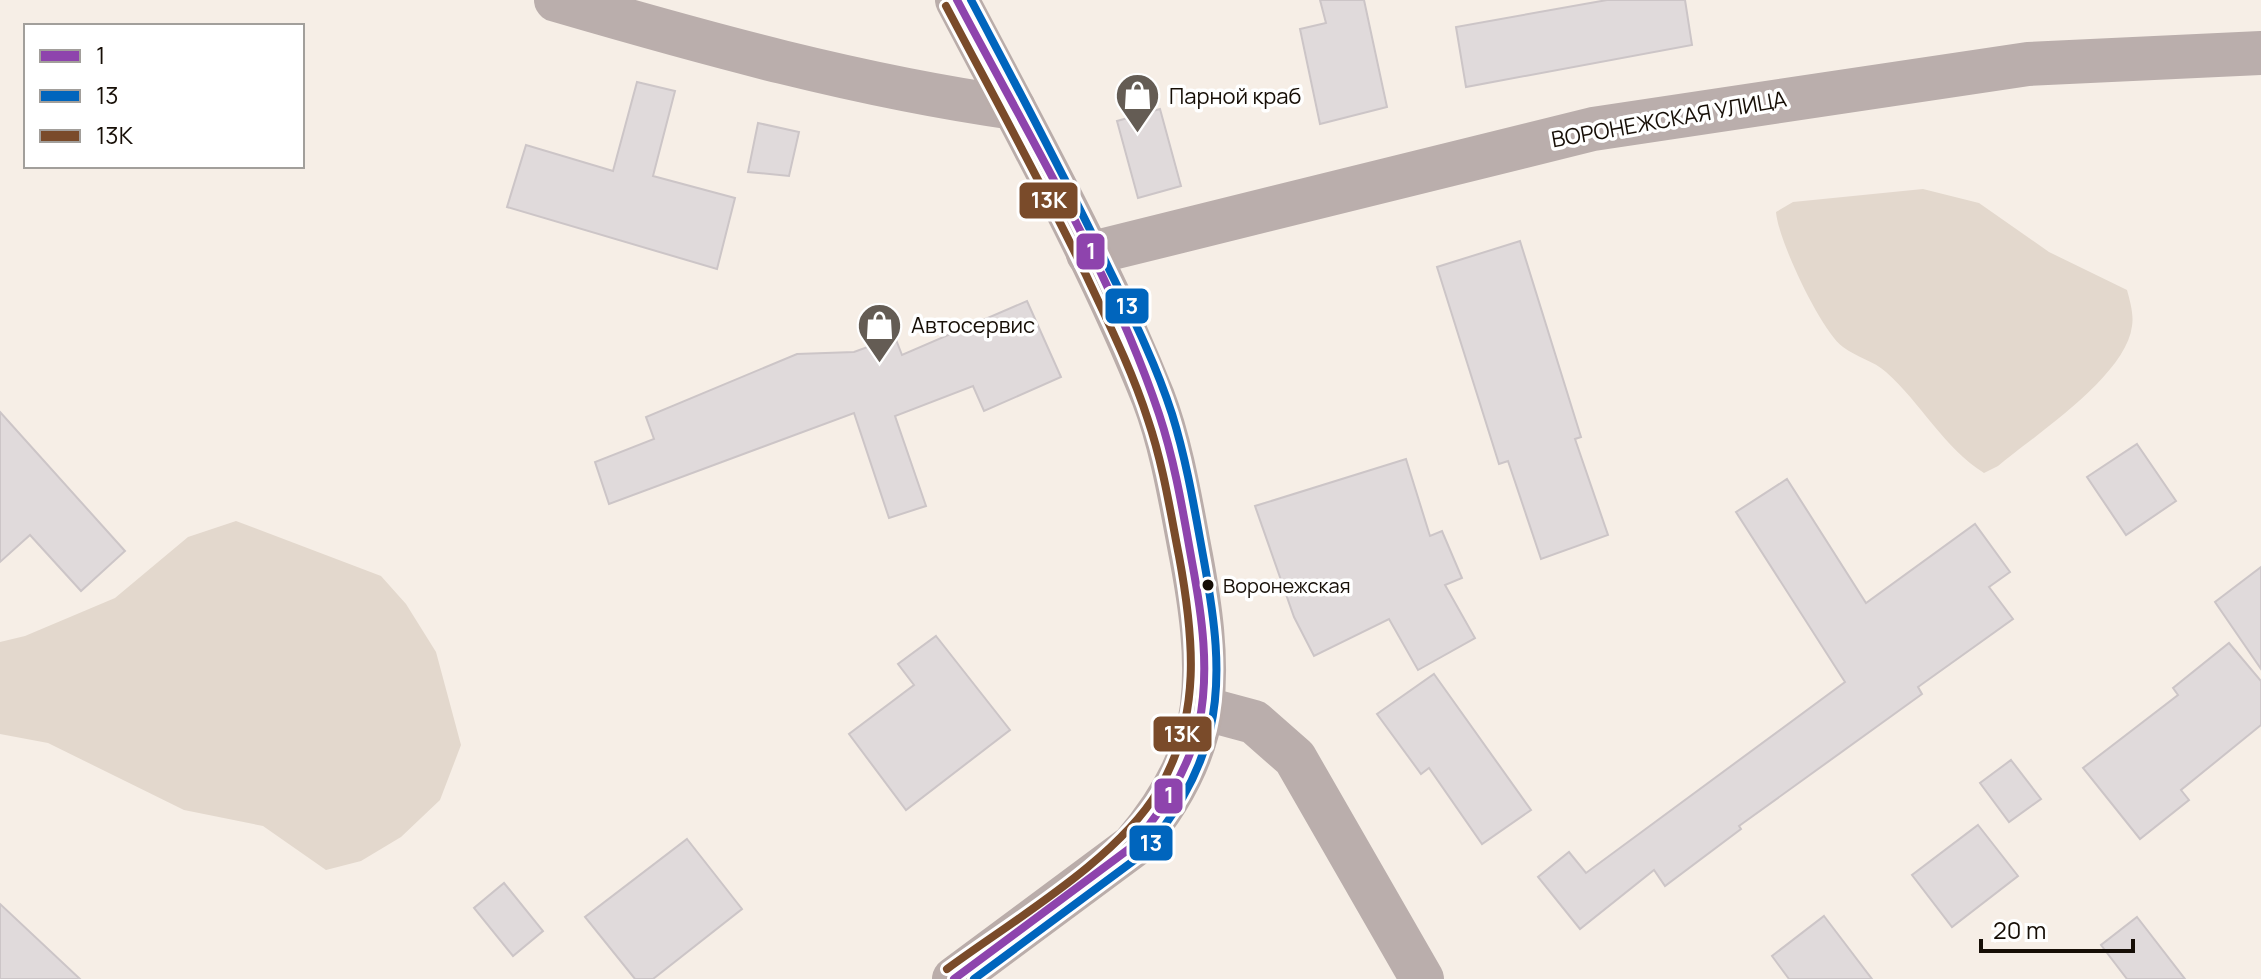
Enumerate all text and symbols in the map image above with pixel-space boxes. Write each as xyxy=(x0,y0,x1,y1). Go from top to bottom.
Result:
legend xyxy=(24,24,304,168)
text: 1 xyxy=(96,38,105,71)
shop icon: Парной краб xyxy=(1114,72,1162,135)
text: 13 xyxy=(96,78,119,111)
place label: Парной краб xyxy=(1169,81,1301,111)
street label: ВОРОНЕЖСКАЯ УЛИЦА xyxy=(1549,84,1789,154)
text: 13К xyxy=(96,118,134,151)
line badge: 13К xyxy=(1018,181,1079,220)
text: 13К xyxy=(1031,185,1068,215)
line badge: 1 xyxy=(1075,232,1106,271)
text: 1 xyxy=(1086,236,1096,266)
line badge: 13 xyxy=(1104,287,1150,325)
text: 13 xyxy=(1116,291,1138,321)
shop icon: Автосервис xyxy=(856,301,904,364)
place label: Автосервис xyxy=(911,310,1035,340)
place label: Воронежская xyxy=(1223,572,1351,599)
marker: Воронежская xyxy=(1200,577,1216,593)
line badge: 13К xyxy=(1152,715,1213,753)
text: 13К xyxy=(1164,719,1201,749)
line badge: 1 xyxy=(1153,777,1184,815)
text: 1 xyxy=(1164,780,1174,810)
line badge: 13 xyxy=(1128,824,1174,862)
text: 13 xyxy=(1140,828,1162,858)
scale bar xyxy=(1981,903,2133,953)
text: 20 m xyxy=(1993,913,2046,946)

